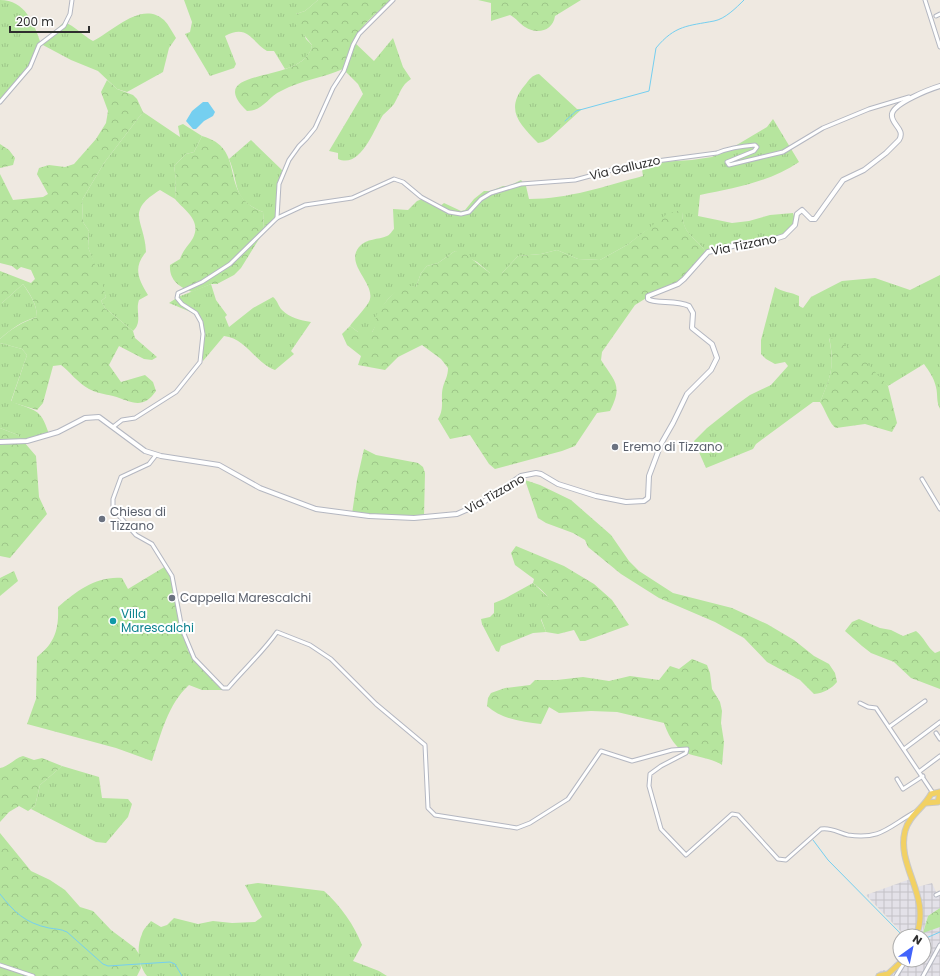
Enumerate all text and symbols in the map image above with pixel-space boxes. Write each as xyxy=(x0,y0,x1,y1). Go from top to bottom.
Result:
scale bar xyxy=(10,8,89,34)
text: 200 m xyxy=(16,13,54,30)
street label: Via Galluzzo xyxy=(588,151,662,184)
street label: Via Tizzano xyxy=(710,230,778,259)
place label: Eremo di Tizzano xyxy=(623,438,723,455)
marker: Eremo di Tizzano xyxy=(610,442,620,452)
street label: Via Tizzano xyxy=(462,469,528,517)
place label: Chiesa di Tizzano xyxy=(110,503,166,534)
marker: Chiesa di Tizzano xyxy=(97,514,107,524)
place label: Cappella Marescalchi xyxy=(180,589,311,606)
marker: Cappella Marescalchi xyxy=(167,593,177,603)
place label: Villa Marescalchi xyxy=(121,605,194,636)
marker: Villa Marescalchi xyxy=(108,616,118,626)
north arrow xyxy=(892,928,932,968)
text: N xyxy=(910,931,925,949)

